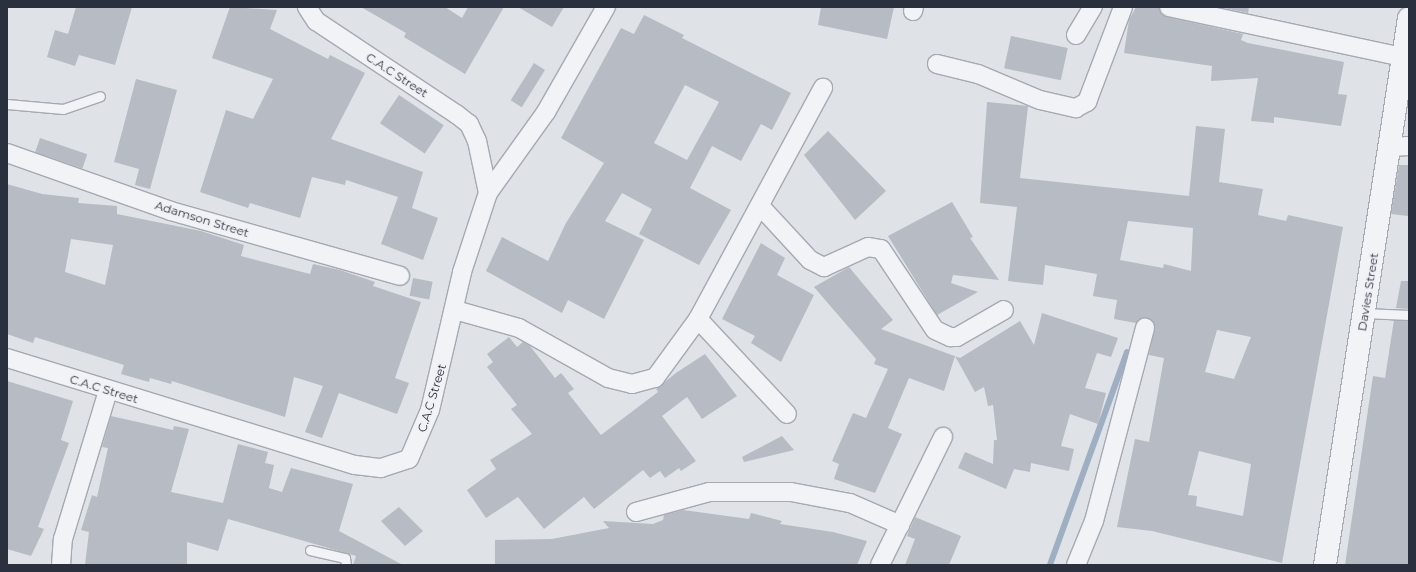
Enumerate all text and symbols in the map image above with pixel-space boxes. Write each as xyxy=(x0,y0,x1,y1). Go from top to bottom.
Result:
street label: C.A.C Street xyxy=(363,50,431,100)
street label: Adamson Street xyxy=(153,198,251,240)
street label: Davies Street xyxy=(1355,252,1381,332)
street label: C.A.C Street xyxy=(415,362,449,434)
street label: C.A.C Street xyxy=(68,372,140,406)

